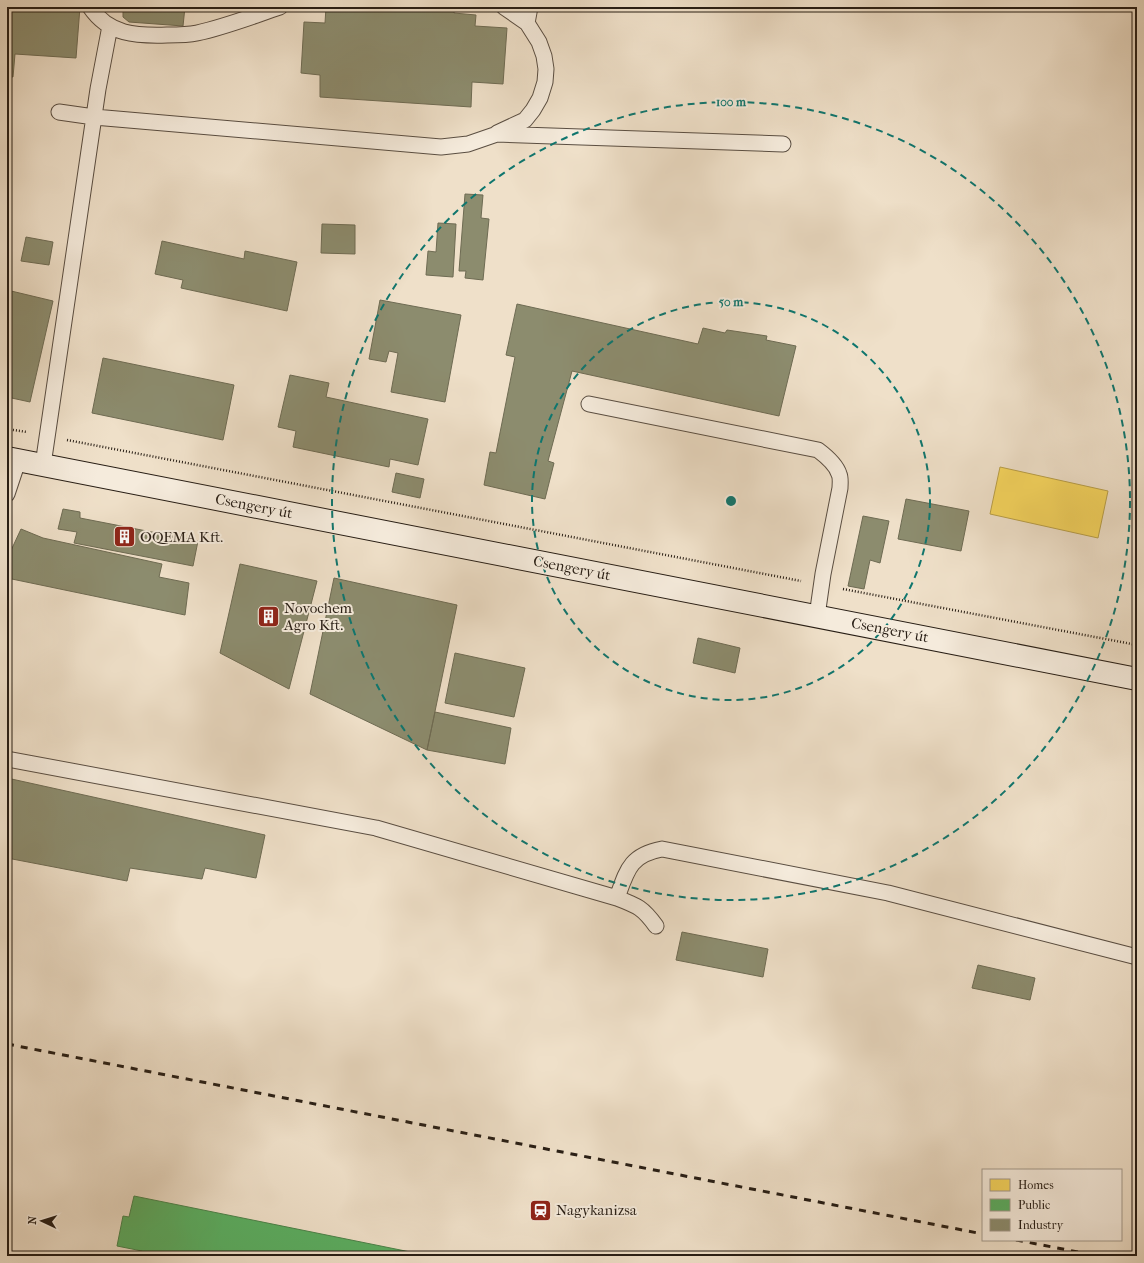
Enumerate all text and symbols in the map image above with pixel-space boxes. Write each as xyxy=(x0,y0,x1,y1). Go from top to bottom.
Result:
text: 100 m xyxy=(716,95,747,109)
text: 50 m xyxy=(719,295,744,309)
street label: Csengery út xyxy=(214,490,295,522)
centre of rings xyxy=(724,494,738,508)
building icon: OQEMA Kft. xyxy=(112,524,138,550)
place label: OQEMA Kft. xyxy=(140,528,223,546)
street label: Csengery út xyxy=(532,552,613,584)
place label: Novochem Agro Kft. xyxy=(283,599,353,634)
building icon: Novochem Agro Kft. xyxy=(255,604,281,630)
street label: Csengery út xyxy=(850,614,931,646)
legend xyxy=(982,1169,1122,1241)
text: Homes xyxy=(1018,1178,1054,1192)
station icon: Nagykanizsa xyxy=(528,1197,554,1223)
text: Public xyxy=(1018,1198,1050,1212)
north arrow xyxy=(22,1201,62,1241)
place label: Nagykanizsa xyxy=(556,1201,638,1219)
text: N xyxy=(26,1215,39,1225)
text: Industry xyxy=(1018,1218,1064,1232)

